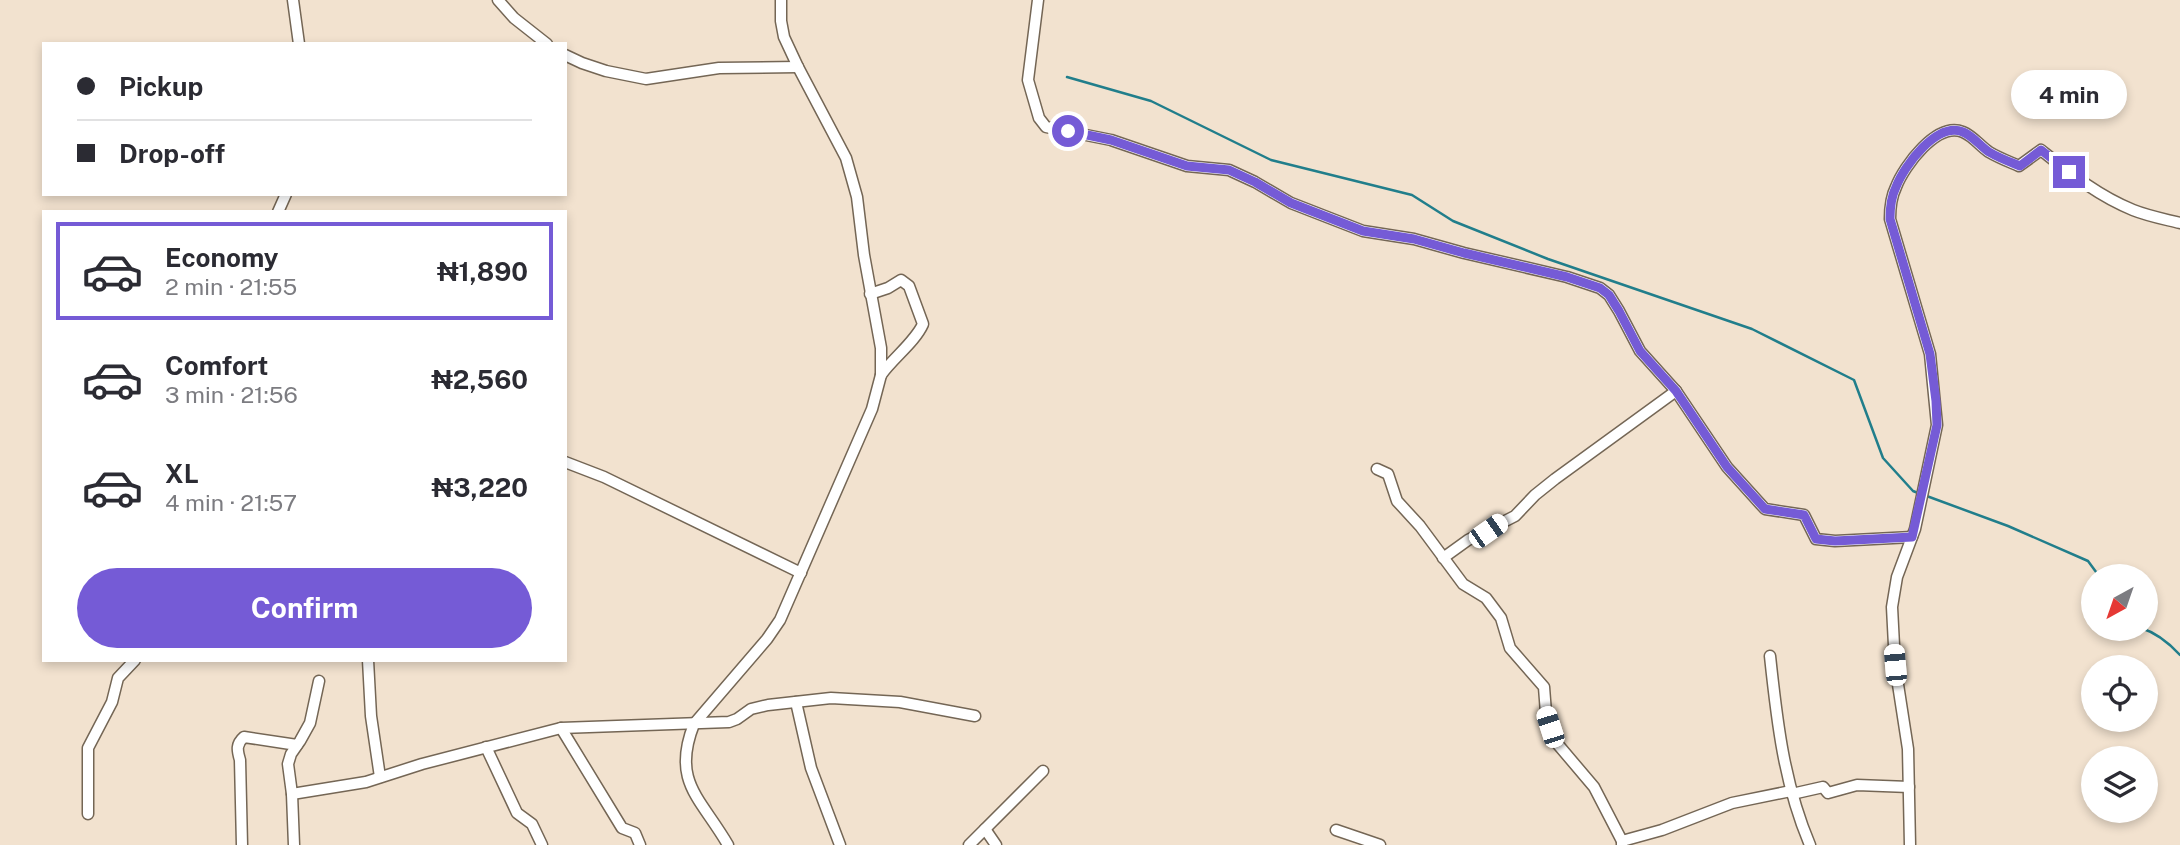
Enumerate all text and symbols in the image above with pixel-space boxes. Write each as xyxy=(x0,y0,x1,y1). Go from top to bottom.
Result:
text: Pickup xyxy=(119,71,203,102)
callout: 4 min xyxy=(2011,71,2127,120)
text: 4 min xyxy=(2039,81,2099,108)
route start xyxy=(1052,115,1084,147)
text: Drop-off xyxy=(119,138,225,169)
route end xyxy=(2053,156,2085,188)
icon: car xyxy=(81,240,144,303)
text: Economy xyxy=(165,242,278,273)
text: ₦1,890 xyxy=(437,256,528,287)
text: 2 min · 21:55 xyxy=(165,273,297,300)
icon: car xyxy=(81,348,144,411)
text: Comfort xyxy=(165,350,268,381)
text: ₦2,560 xyxy=(431,364,528,395)
text: 3 min · 21:56 xyxy=(165,381,298,408)
icon: car xyxy=(81,456,144,519)
text: XL xyxy=(165,458,199,489)
text: ₦3,220 xyxy=(432,472,528,503)
text: 4 min · 21:57 xyxy=(165,489,297,516)
car xyxy=(1465,510,1512,552)
north arrow xyxy=(2081,564,2158,640)
map controls xyxy=(2081,564,2158,823)
button: Confirm xyxy=(77,568,532,648)
car xyxy=(1883,643,1908,687)
button: locate xyxy=(2081,655,2158,732)
car xyxy=(1534,704,1567,750)
button: layers xyxy=(2081,746,2158,823)

